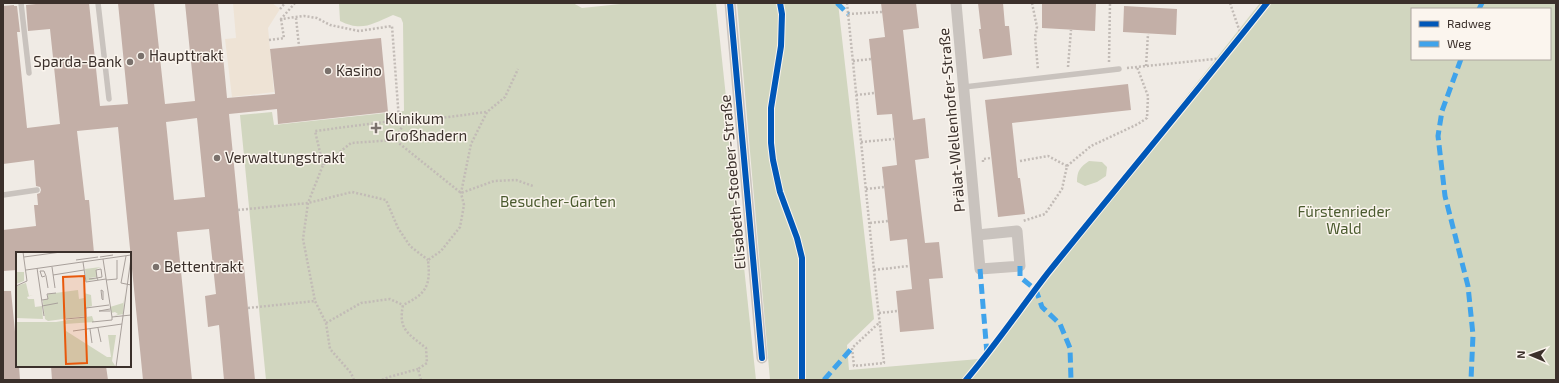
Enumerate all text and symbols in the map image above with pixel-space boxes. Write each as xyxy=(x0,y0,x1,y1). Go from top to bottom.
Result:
legend xyxy=(1411,8,1551,60)
text: Radweg xyxy=(1447,16,1491,30)
street label: Prälat-Wellenhofer-Straße xyxy=(934,27,968,213)
text: Weg xyxy=(1447,36,1472,50)
place label: Haupttrakt xyxy=(149,46,224,64)
marker: Haupttrakt xyxy=(136,51,146,61)
place label: Sparda-Bank xyxy=(33,52,122,70)
marker: Sparda-Bank xyxy=(125,57,135,67)
place label: Kasino xyxy=(336,61,382,79)
marker: Kasino xyxy=(323,66,333,76)
street label: Elisabeth-Stoeber-Straße xyxy=(715,94,749,270)
place label: Klinikum Großhadern xyxy=(385,109,467,144)
marker: Klinikum Großhadern xyxy=(370,122,382,134)
place label: Verwaltungstrakt xyxy=(225,148,345,166)
marker: Verwaltungstrakt xyxy=(212,153,222,163)
park label: Besucher-Garten xyxy=(500,192,616,210)
park label: Fürstenrieder Wald xyxy=(1298,202,1390,237)
inset map xyxy=(16,252,131,367)
place label: Bettentrakt xyxy=(164,257,243,275)
marker: Bettentrakt xyxy=(151,262,161,272)
north arrow xyxy=(1511,335,1551,375)
text: N xyxy=(1514,350,1527,359)

